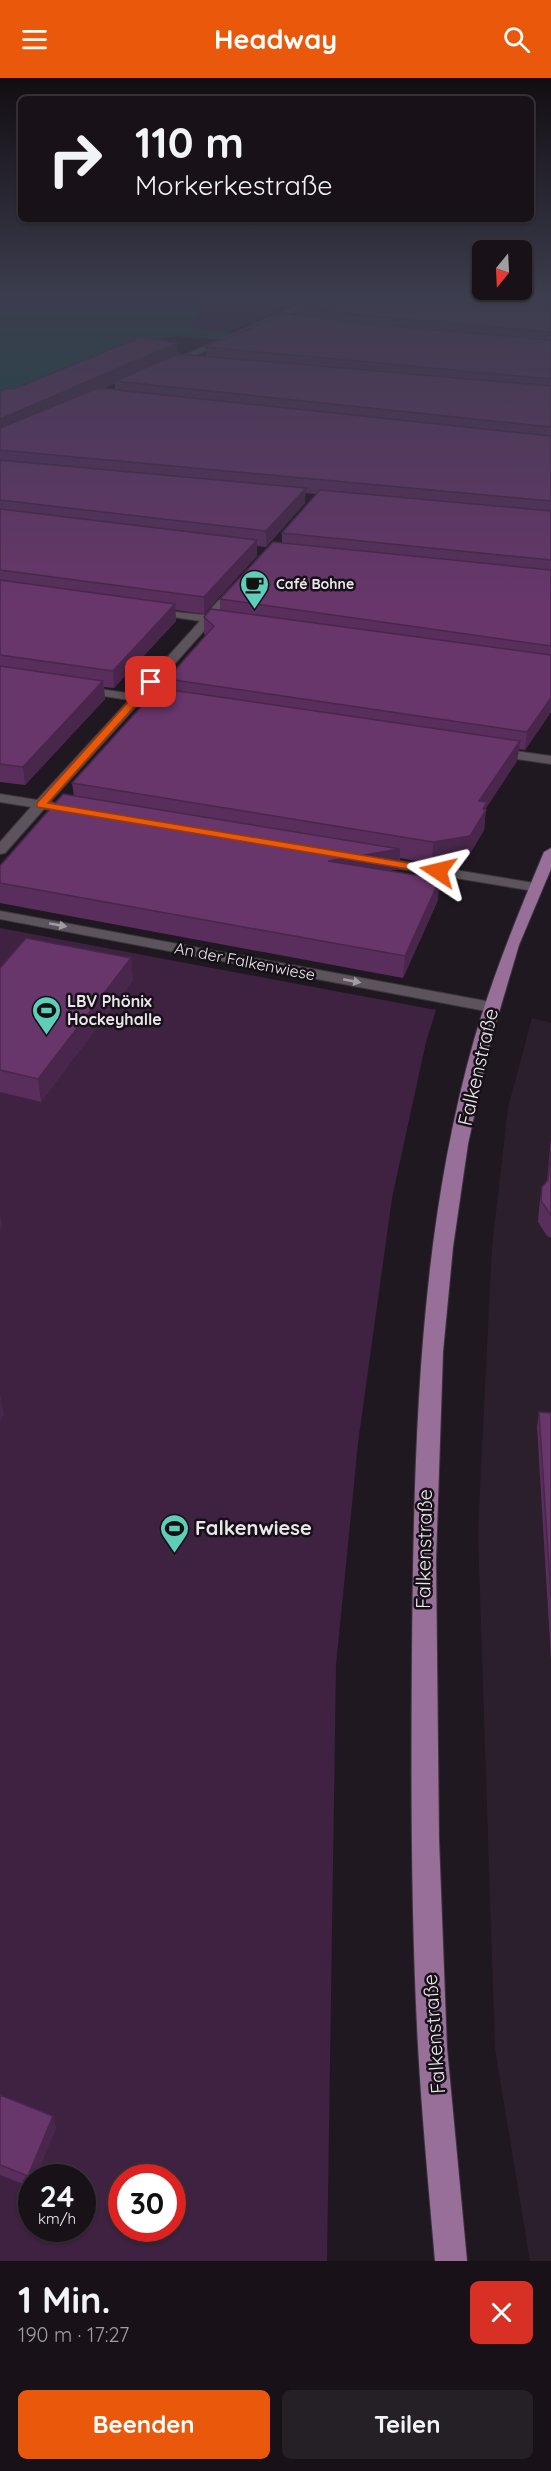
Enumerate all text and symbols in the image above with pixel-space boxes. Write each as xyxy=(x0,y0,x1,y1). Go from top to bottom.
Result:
text: Headway xyxy=(214,22,337,56)
icon: menu xyxy=(18,23,51,56)
icon: search xyxy=(500,23,533,56)
text: 110 m xyxy=(135,116,244,169)
icon: right xyxy=(36,120,114,198)
text: Morkerkestraße xyxy=(135,168,333,202)
north arrow xyxy=(472,240,532,300)
map controls xyxy=(472,240,532,300)
cafe icon: Café Bohne xyxy=(239,568,271,610)
place label: Café Bohne xyxy=(276,575,354,593)
pin xyxy=(125,656,176,707)
icon: arrive xyxy=(134,665,167,698)
position arrow xyxy=(406,839,470,903)
one-way arrow xyxy=(48,921,67,930)
street label: An der Falkenwiese xyxy=(173,938,317,984)
one-way arrow xyxy=(343,977,362,986)
place label: LBV Phönix Hockeyhalle xyxy=(67,991,162,1029)
sports icon: LBV Phönix Hockeyhalle xyxy=(30,994,62,1036)
street label: Falkenstraße xyxy=(452,1006,503,1128)
street label: Falkenstraße xyxy=(410,1489,437,1609)
sports icon: Falkenwiese xyxy=(158,1512,190,1554)
place label: Falkenwiese xyxy=(195,1515,312,1540)
street label: Falkenstraße xyxy=(417,1973,450,2095)
speed limit sign: 30 xyxy=(108,2164,186,2242)
text: 24 xyxy=(40,2177,74,2215)
text: km/h xyxy=(38,2209,76,2228)
text: 1 Min. xyxy=(18,2277,110,2322)
button: close xyxy=(470,2281,533,2344)
text: 190 m · 17:27 xyxy=(18,2322,129,2347)
button: Beenden xyxy=(18,2390,270,2459)
button: Teilen xyxy=(282,2390,533,2459)

